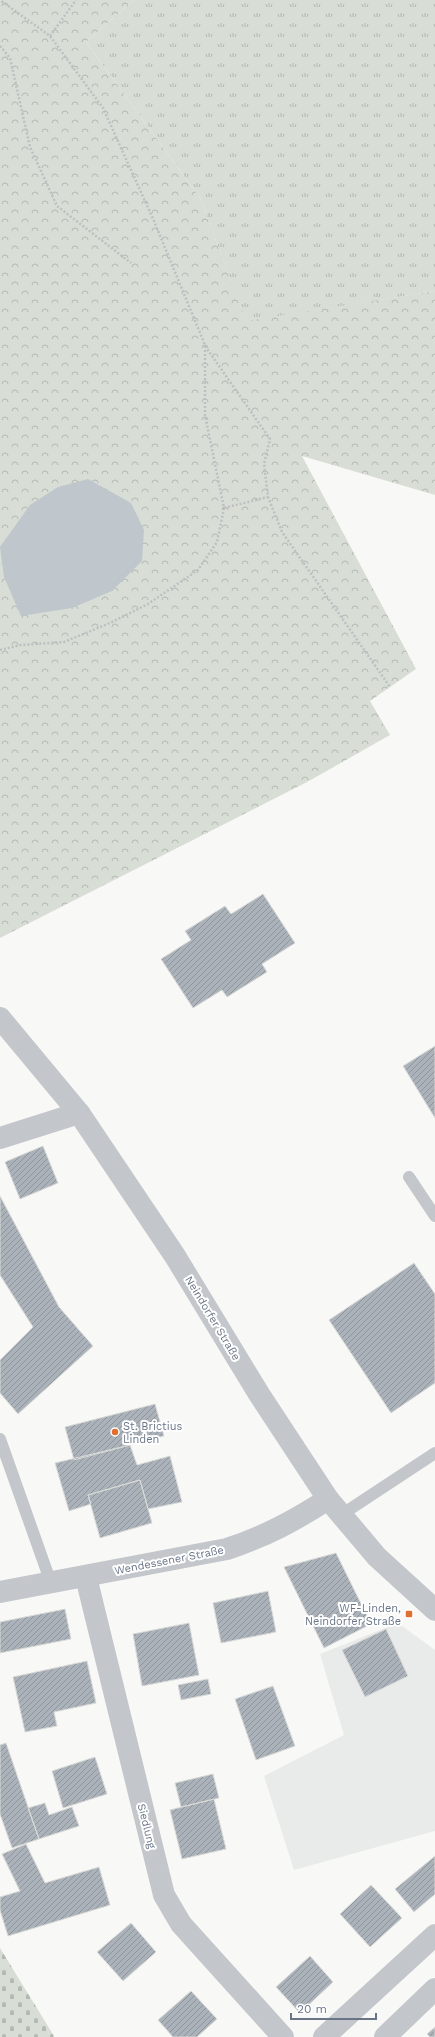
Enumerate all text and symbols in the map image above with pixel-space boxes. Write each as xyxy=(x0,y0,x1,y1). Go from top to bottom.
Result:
street label: Neindorfer Straße xyxy=(182,1274,243,1363)
place label: St. Brictius Linden xyxy=(123,1420,182,1446)
marker: St. Brictius Linden xyxy=(110,1427,120,1437)
street label: Wendessener Straße xyxy=(113,1544,225,1577)
place label: WF-Linden, Neindorfer Straße xyxy=(305,1602,401,1628)
marker: WF-Linden, Neindorfer Straße xyxy=(404,1609,414,1619)
street label: Siedlung xyxy=(135,1802,158,1850)
scale bar xyxy=(291,1995,376,2021)
text: 20 m xyxy=(297,2002,327,2016)

